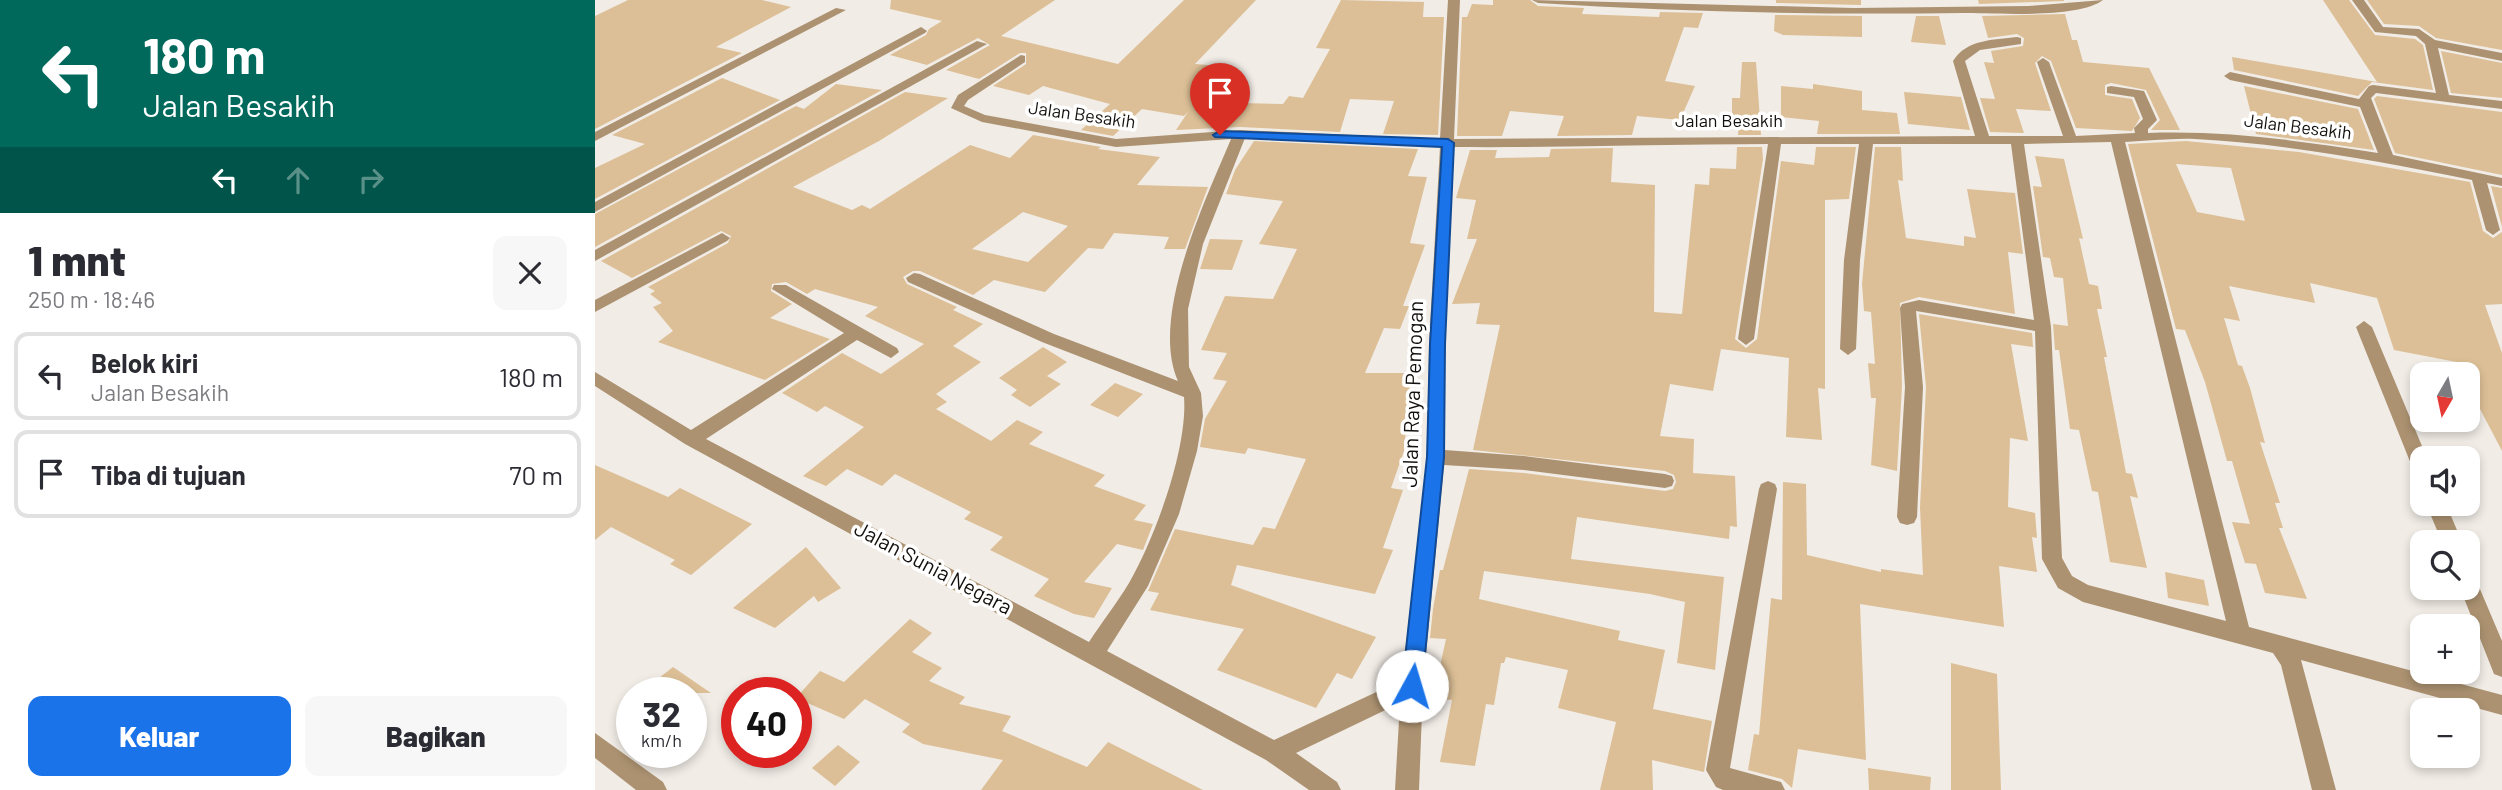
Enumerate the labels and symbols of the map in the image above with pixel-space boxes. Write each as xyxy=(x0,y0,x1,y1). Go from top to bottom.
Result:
pin xyxy=(1190,63,1250,135)
street label: Jalan Besakih xyxy=(1027,96,1137,132)
street label: Jalan Besakih xyxy=(1675,109,1783,131)
street label: Jalan Besakih xyxy=(2243,109,2353,144)
street label: Jalan Raya Pemogan xyxy=(1396,300,1427,488)
north arrow xyxy=(2410,362,2480,432)
street label: Jalan Sunia Negara xyxy=(851,515,1017,619)
position arrow xyxy=(1375,649,1449,723)
speed limit sign: 40 xyxy=(721,677,812,768)

